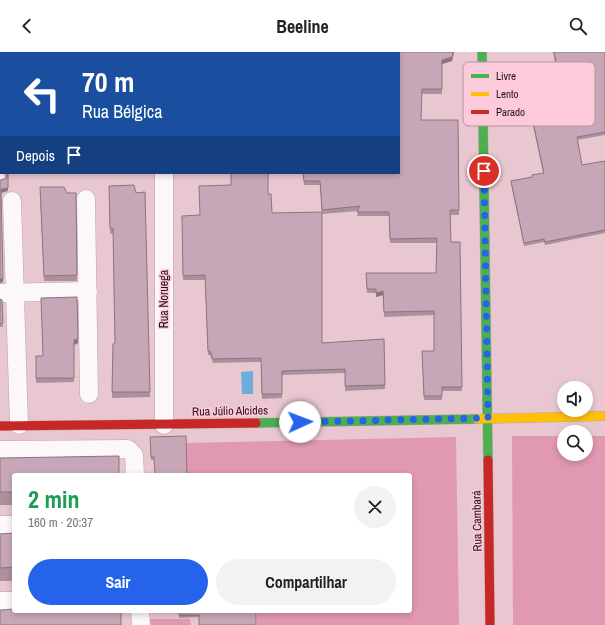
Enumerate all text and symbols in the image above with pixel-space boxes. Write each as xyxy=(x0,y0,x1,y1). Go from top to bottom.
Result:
text: Beeline xyxy=(276,14,329,39)
icon: back xyxy=(16,15,38,37)
icon: search xyxy=(567,15,589,37)
legend xyxy=(463,62,595,126)
text: 70 m xyxy=(82,63,134,101)
icon: left xyxy=(16,68,68,120)
text: Livre xyxy=(496,69,516,83)
text: Lento xyxy=(496,87,519,101)
text: Rua Bélgica xyxy=(82,99,162,124)
text: Parado xyxy=(496,105,525,119)
icon: arrive xyxy=(63,144,85,166)
text: Depois xyxy=(16,145,55,166)
pin xyxy=(467,154,501,188)
icon: arrive xyxy=(473,160,495,182)
street label: Rua Noruega xyxy=(156,269,172,328)
map controls xyxy=(557,381,593,461)
button: sound xyxy=(557,381,593,417)
position arrow xyxy=(279,401,321,443)
street label: Rua Júlio Alcides xyxy=(192,402,268,420)
button: search xyxy=(557,425,593,461)
text: 2 min xyxy=(28,483,79,515)
button: close xyxy=(354,486,396,528)
street label: Rua Cambará xyxy=(468,490,486,552)
text: 160 m · 20:37 xyxy=(28,514,93,531)
button: Sair xyxy=(28,559,208,605)
button: Compartilhar xyxy=(216,559,396,605)

